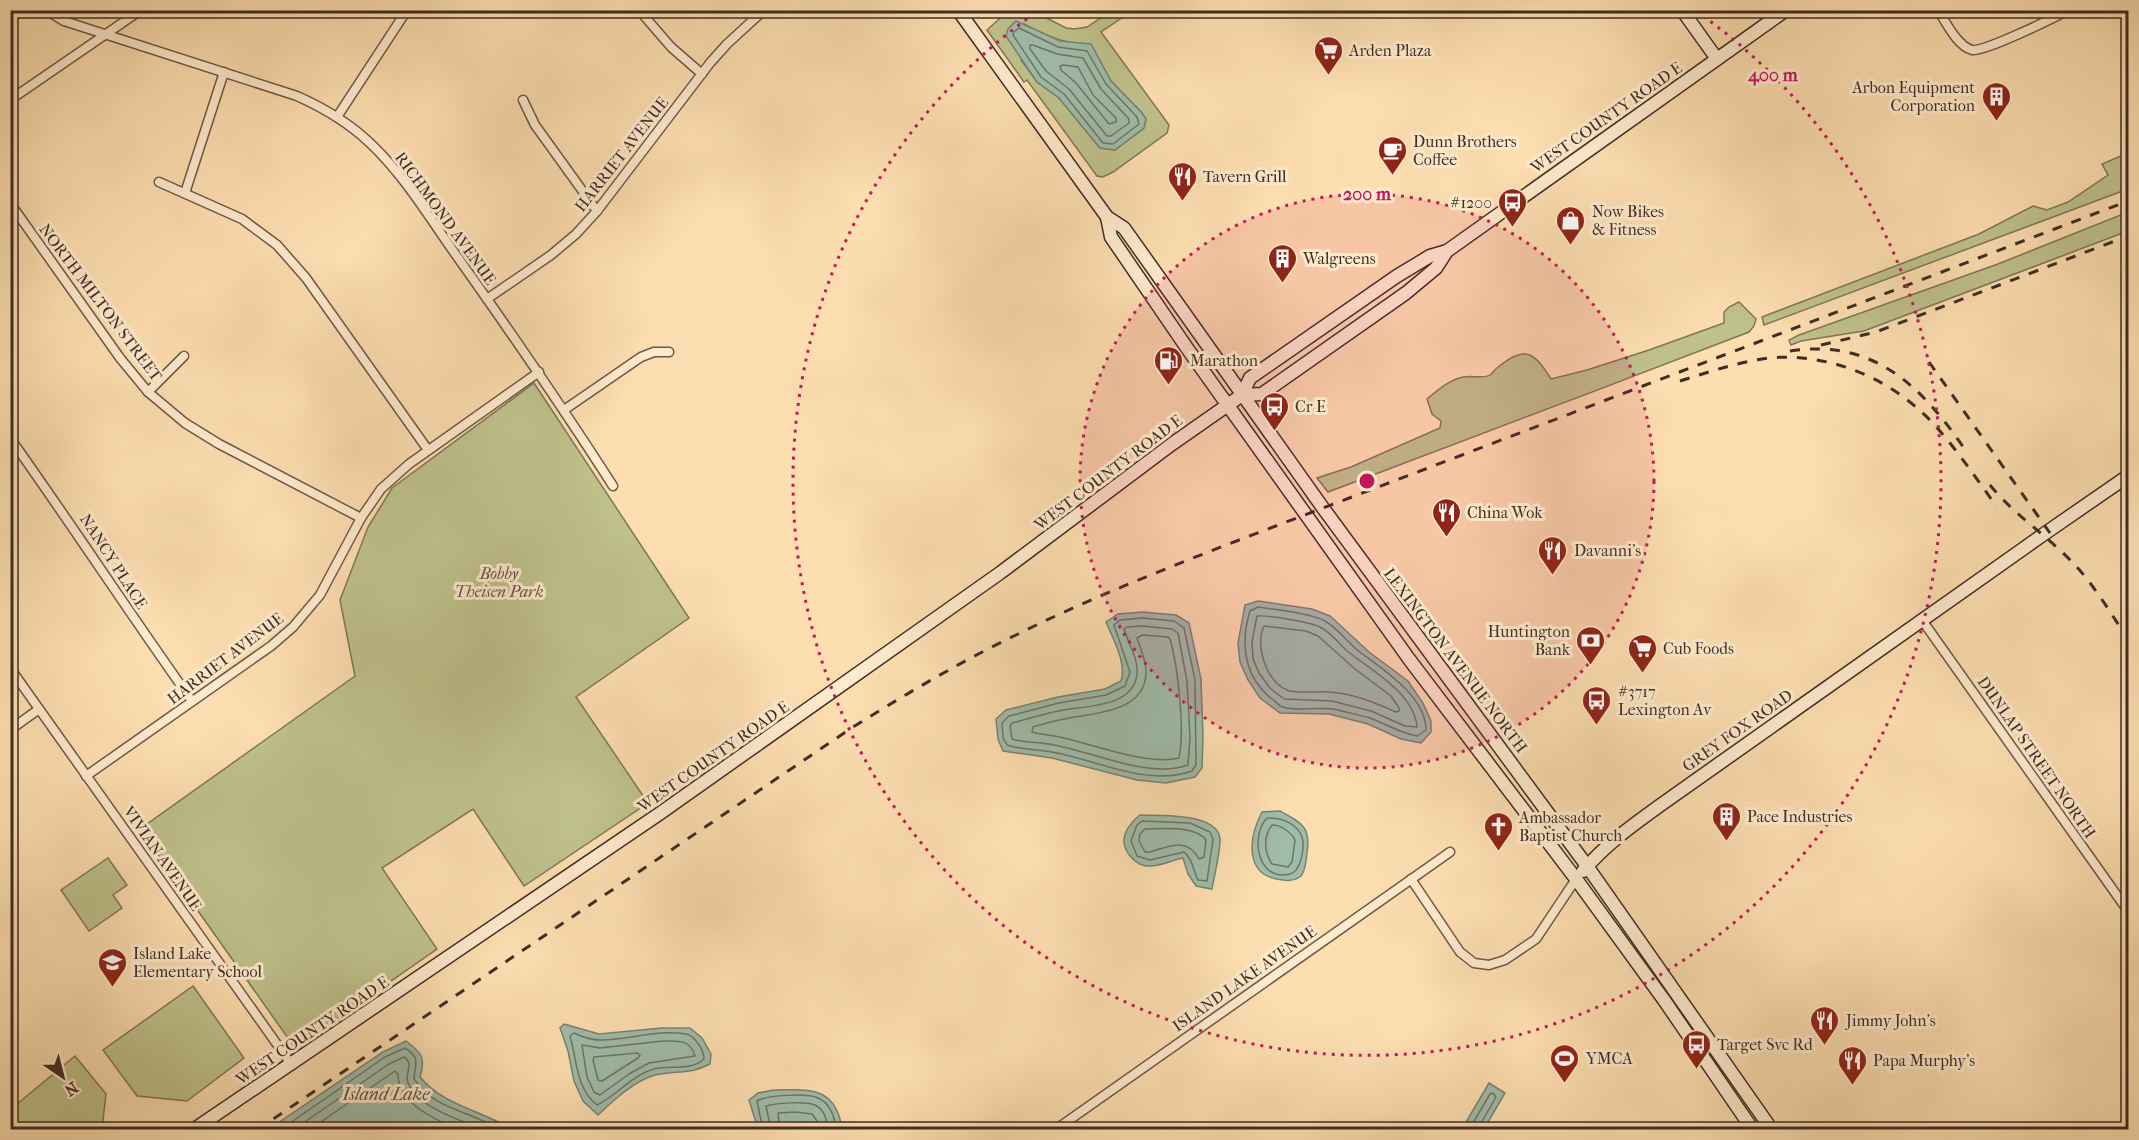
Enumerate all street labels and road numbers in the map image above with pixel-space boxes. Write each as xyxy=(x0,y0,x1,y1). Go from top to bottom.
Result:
street label: WEST COUNTY ROAD E xyxy=(1526,58,1686,177)
street label: HARRIET AVENUE xyxy=(571,93,672,215)
street label: RICHMOND AVENUE xyxy=(391,148,500,289)
street label: NORTH MILTON STREET xyxy=(35,220,166,385)
street label: WEST COUNTY ROAD E xyxy=(1030,410,1186,535)
street label: NANCY PLACE xyxy=(76,510,151,612)
street label: LEXINGTON AVENUE NORTH xyxy=(1380,564,1532,757)
street label: HARRIET AVENUE xyxy=(164,608,287,708)
street label: DUNLAP STREET NORTH xyxy=(1973,673,2100,842)
street label: GREY FOX ROAD xyxy=(1679,685,1796,775)
street label: WEST COUNTY ROAD E xyxy=(633,697,793,816)
street label: VIVIAN AVENUE xyxy=(119,802,206,914)
street label: ISLAND LAKE AVENUE xyxy=(1169,921,1320,1035)
street label: WEST COUNTY ROAD E xyxy=(231,972,393,1089)

